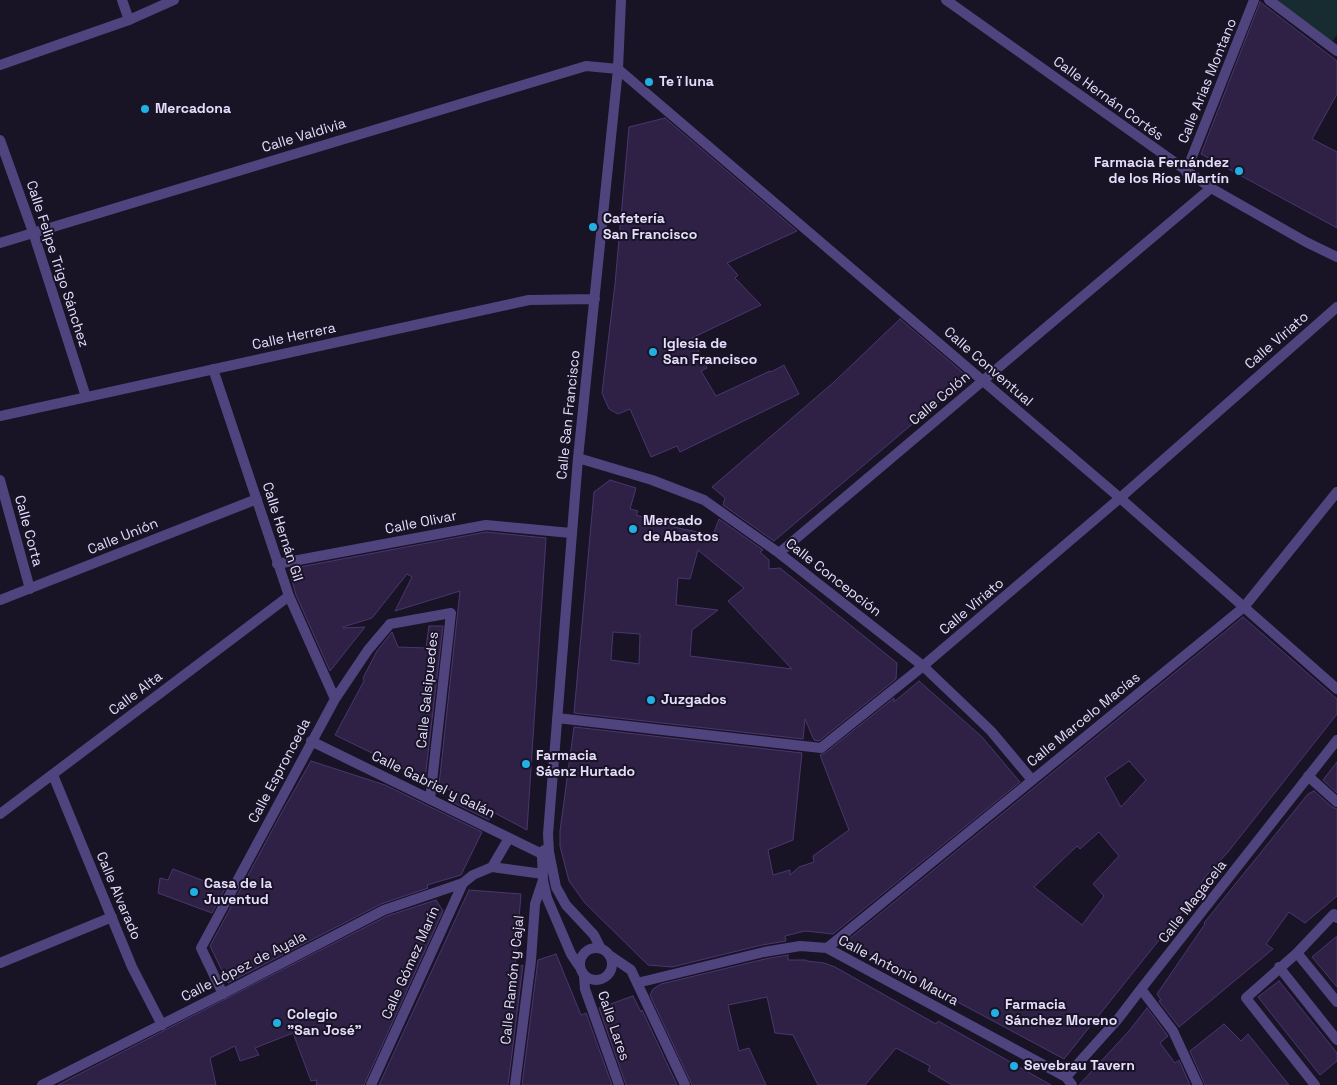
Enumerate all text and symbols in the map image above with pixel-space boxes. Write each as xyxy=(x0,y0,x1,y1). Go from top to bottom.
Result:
street label: Calle Arias Montano xyxy=(1175,16,1241,146)
street label: Calle Hernán Cortés xyxy=(1050,53,1166,145)
place label: Te ï luna xyxy=(659,74,714,90)
marker: Te ï luna xyxy=(643,76,655,88)
place label: Mercadona xyxy=(155,101,231,117)
marker: Mercadona xyxy=(139,103,151,115)
street label: Calle Valdivia xyxy=(260,115,348,157)
place label: Farmacia Fernández de los Ríos Martín xyxy=(1094,155,1229,188)
marker: Farmacia Fernández de los Ríos Martín xyxy=(1233,165,1245,177)
street label: Calle Felipe Trigo Sánchez xyxy=(22,179,92,349)
place label: Cafetería San Francisco xyxy=(603,211,697,243)
marker: Cafetería San Francisco xyxy=(587,221,599,233)
street label: Calle Viriato xyxy=(1242,309,1312,373)
street label: Calle Herrera xyxy=(251,320,337,354)
street label: Calle Conventual xyxy=(940,324,1036,410)
place label: Iglesia de San Francisco xyxy=(663,336,757,368)
marker: Iglesia de San Francisco xyxy=(647,346,659,358)
street label: Calle San Francisco xyxy=(554,349,584,481)
street label: Calle Colón xyxy=(906,369,974,429)
street label: Calle Hernán Gil xyxy=(258,480,306,584)
street label: Calle Corta xyxy=(10,493,46,569)
street label: Calle Olivar xyxy=(384,508,458,538)
place label: Mercado de Abastos xyxy=(643,513,719,546)
street label: Calle Unión xyxy=(85,515,161,559)
marker: Mercado de Abastos xyxy=(627,523,639,535)
street label: Calle Concepción xyxy=(782,535,884,621)
street label: Calle Viriato xyxy=(936,575,1008,639)
street label: Calle Salsipuedes xyxy=(414,631,442,749)
street label: Calle Alta xyxy=(106,668,166,720)
street label: Calle Marcelo Macías xyxy=(1024,669,1144,771)
place label: Juzgados xyxy=(661,692,727,708)
marker: Juzgados xyxy=(645,694,657,706)
street label: Calle Espronceda xyxy=(245,716,315,826)
street label: Calle Gabriel y Galán xyxy=(368,748,498,822)
place label: Farmacia Sáenz Hurtado xyxy=(536,748,635,780)
marker: Farmacia Sáenz Hurtado xyxy=(520,758,532,770)
street label: Calle Alvarado xyxy=(92,849,144,943)
street label: Calle Magacela xyxy=(1155,857,1231,947)
place label: Casa de la Juventud xyxy=(204,876,272,909)
marker: Casa de la Juventud xyxy=(188,886,200,898)
street label: Calle Gómez Marín xyxy=(378,904,444,1022)
street label: Calle Ramón y Cajal xyxy=(498,915,528,1045)
street label: Calle López de Ayala xyxy=(179,928,309,1006)
street label: Calle Antonio Maura xyxy=(835,932,961,1010)
street label: Calle Lares xyxy=(593,989,633,1063)
place label: Farmacia Sánchez Moreno xyxy=(1005,997,1117,1030)
place label: Colegio "San José" xyxy=(287,1007,362,1040)
marker: Farmacia Sánchez Moreno xyxy=(989,1007,1001,1019)
marker: Colegio "San José" xyxy=(271,1017,283,1029)
place label: Sevebrau Tavern xyxy=(1024,1058,1135,1074)
marker: Sevebrau Tavern xyxy=(1008,1060,1020,1072)

